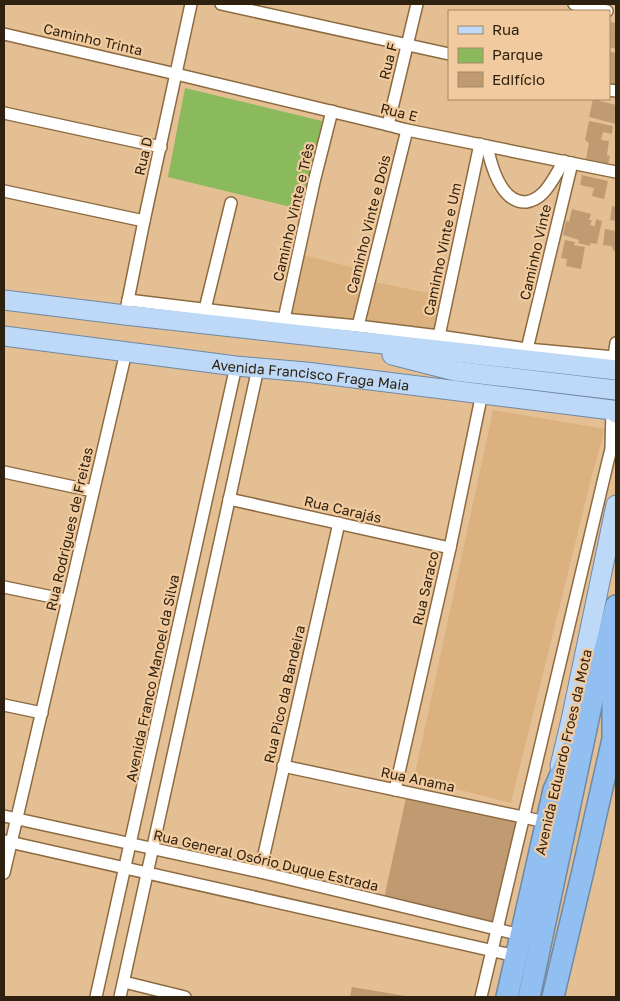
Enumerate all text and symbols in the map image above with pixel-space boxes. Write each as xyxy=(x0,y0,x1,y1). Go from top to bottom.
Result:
legend xyxy=(448,10,610,100)
street label: Caminho Trinta xyxy=(42,19,144,59)
text: Rua xyxy=(492,20,519,38)
street label: Rua F xyxy=(375,41,401,81)
text: Parque xyxy=(492,45,543,63)
text: Edifício xyxy=(492,70,545,88)
street label: Rua E xyxy=(379,99,419,125)
street label: Rua D xyxy=(130,135,156,177)
street label: Caminho Vinte e Três xyxy=(269,141,317,283)
street label: Caminho Vinte e Dois xyxy=(343,153,393,295)
street label: Caminho Vinte e Um xyxy=(420,181,464,317)
street label: Caminho Vinte xyxy=(516,202,554,302)
street label: Avenida Francisco Fraga Maia xyxy=(211,354,410,393)
street label: Rua Rodrigues de Freitas xyxy=(42,445,96,613)
street label: Rua Carajás xyxy=(303,492,383,526)
street label: Rua Saraco xyxy=(408,549,442,627)
street label: Avenida Franco Manoel da Silva xyxy=(122,573,182,783)
street label: Rua Pico da Bandeira xyxy=(260,623,308,765)
street label: Avenida Eduardo Froes da Mota xyxy=(531,647,595,857)
street label: Rua Anama xyxy=(379,763,457,795)
street label: Rua General Osório Duque Estrada xyxy=(152,826,380,894)

